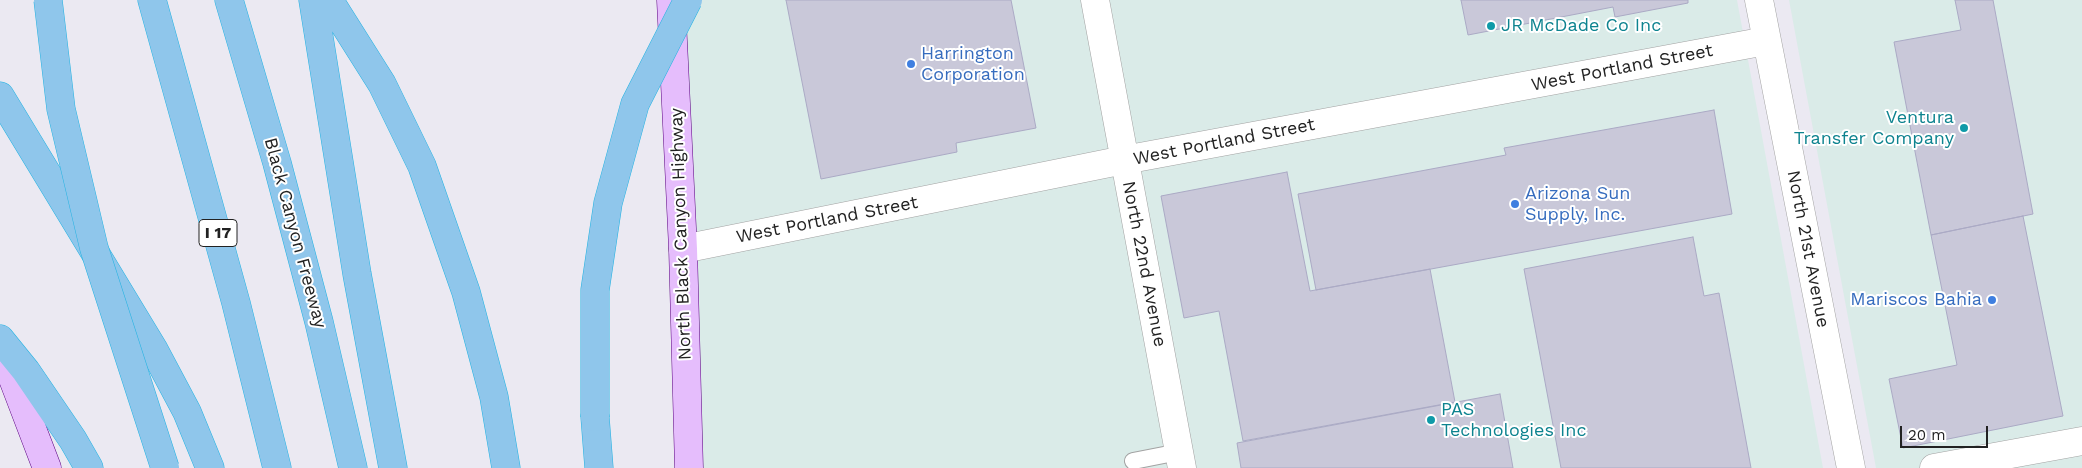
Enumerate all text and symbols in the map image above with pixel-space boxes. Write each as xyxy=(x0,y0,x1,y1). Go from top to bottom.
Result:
place label: JR McDade Co Inc xyxy=(1501,15,1661,37)
marker: JR McDade Co Inc xyxy=(1485,20,1497,32)
street label: West Portland Street xyxy=(1529,40,1715,96)
place label: Harrington Corporation xyxy=(921,43,1025,86)
marker: Harrington Corporation xyxy=(905,58,917,70)
street label: North Black Canyon Highway xyxy=(666,107,696,361)
place label: Ventura Transfer Company xyxy=(1794,107,1954,150)
street label: West Portland Street xyxy=(1131,114,1317,170)
marker: Ventura Transfer Company xyxy=(1958,122,1970,134)
street label: Black Canyon Freeway xyxy=(259,135,331,331)
street label: North 21st Avenue xyxy=(1782,168,1834,330)
street label: North 22nd Avenue xyxy=(1117,179,1171,349)
place label: Arizona Sun Supply, Inc. xyxy=(1525,183,1630,225)
street label: West Portland Street xyxy=(734,192,920,248)
marker: Arizona Sun Supply, Inc. xyxy=(1509,198,1521,210)
road number: I 17 xyxy=(199,220,237,247)
place label: Mariscos Bahia xyxy=(1850,289,1982,311)
marker: Mariscos Bahia xyxy=(1986,294,1998,306)
place label: PAS Technologies Inc xyxy=(1441,399,1587,442)
marker: PAS Technologies Inc xyxy=(1425,414,1437,426)
scale bar xyxy=(1902,416,1990,448)
text: 20 m xyxy=(1908,426,1946,444)

